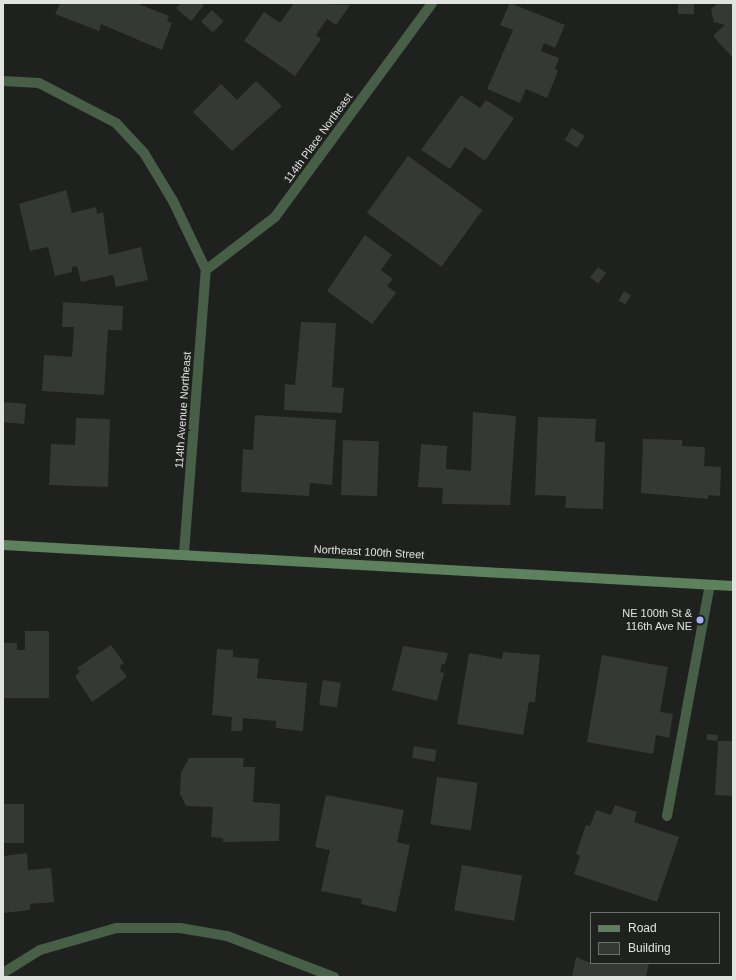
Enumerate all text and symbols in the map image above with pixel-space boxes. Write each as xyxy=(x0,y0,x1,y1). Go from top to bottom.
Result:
street label: 114th Place Northeast xyxy=(281,90,355,186)
street label: 114th Avenue Northeast xyxy=(172,351,194,469)
street label: Northeast 100th Street xyxy=(313,543,425,561)
place label: NE 100th St & 116th Ave NE xyxy=(622,607,692,633)
marker: NE 100th St & 116th Ave NE xyxy=(695,615,705,625)
legend xyxy=(590,912,720,964)
text: Road xyxy=(628,921,657,935)
text: Building xyxy=(628,941,671,955)

